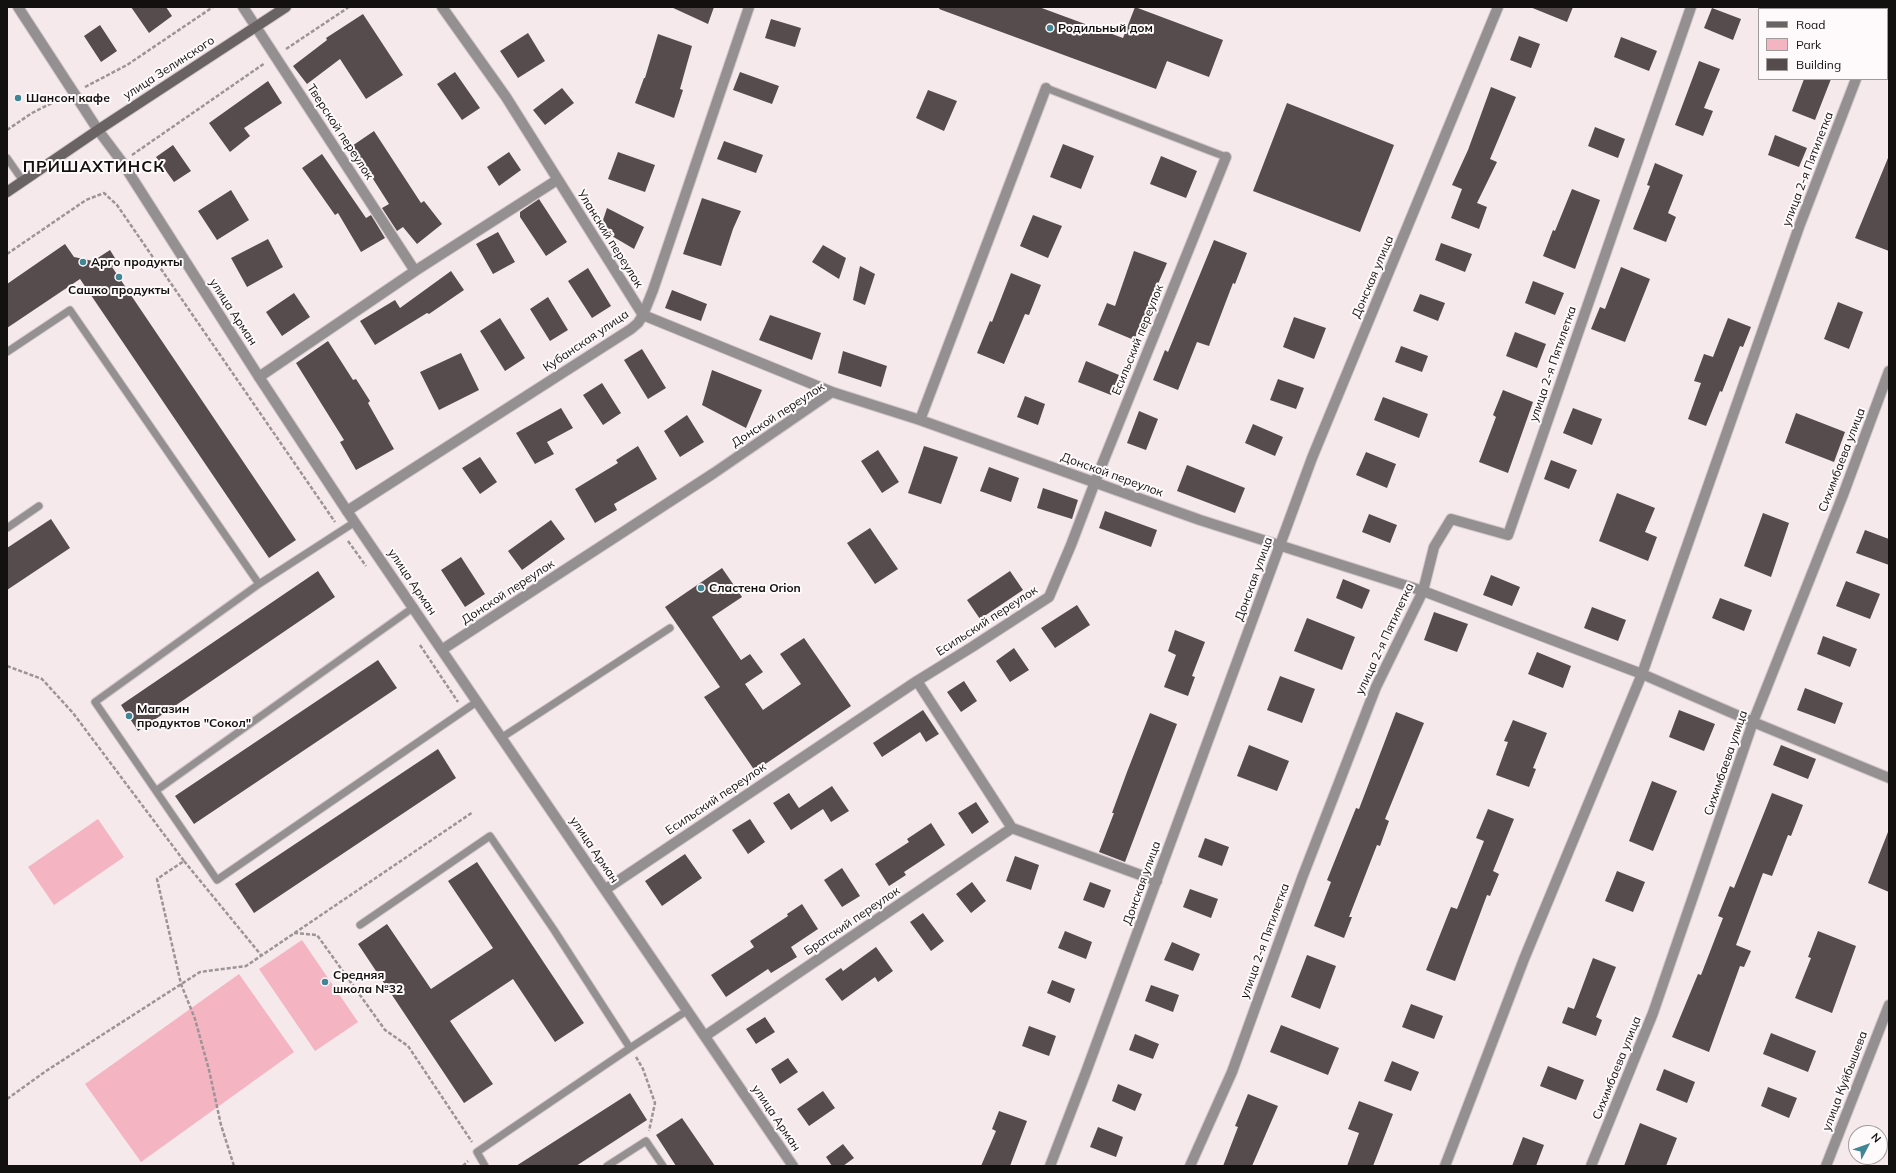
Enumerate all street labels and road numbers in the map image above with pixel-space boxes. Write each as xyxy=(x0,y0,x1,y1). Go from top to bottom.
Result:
street label: улица Зелинского xyxy=(121,33,217,103)
street label: Тверской переулок xyxy=(304,82,376,182)
street label: улица 2-я Пятилетка xyxy=(1780,110,1836,228)
street label: Уланский переулок xyxy=(574,187,646,291)
street label: Донская улица xyxy=(1349,234,1397,320)
street label: улица Арман xyxy=(206,276,260,348)
street label: Есильский переулок xyxy=(1109,283,1167,397)
street label: улица 2-я Пятилетка xyxy=(1526,304,1580,424)
street label: Кубанская улица xyxy=(540,307,632,375)
street label: Донской переулок xyxy=(729,380,827,450)
street label: Сихимбаева улица xyxy=(1816,406,1868,514)
street label: Донской переулок xyxy=(1059,450,1165,500)
street label: Донская улица xyxy=(1232,535,1276,623)
street label: улица Арман xyxy=(385,546,439,618)
street label: Донской переулок xyxy=(459,557,557,627)
street label: улица 2-я Пятилетка xyxy=(1353,581,1417,697)
street label: Есильский переулок xyxy=(934,583,1040,659)
street label: Сихимбаева улица xyxy=(1701,709,1751,817)
street label: Есильский переулок xyxy=(663,760,769,838)
street label: улица Арман xyxy=(567,814,621,886)
street label: Донская улица xyxy=(1120,839,1164,927)
street label: улица 2-я Пятилетка xyxy=(1237,881,1293,1001)
street label: Братский переулок xyxy=(801,884,903,958)
street label: Сихимбаева улица xyxy=(1590,1014,1644,1122)
street label: улица Куйбышева xyxy=(1819,1029,1871,1133)
street label: улица Арман xyxy=(749,1082,803,1154)

